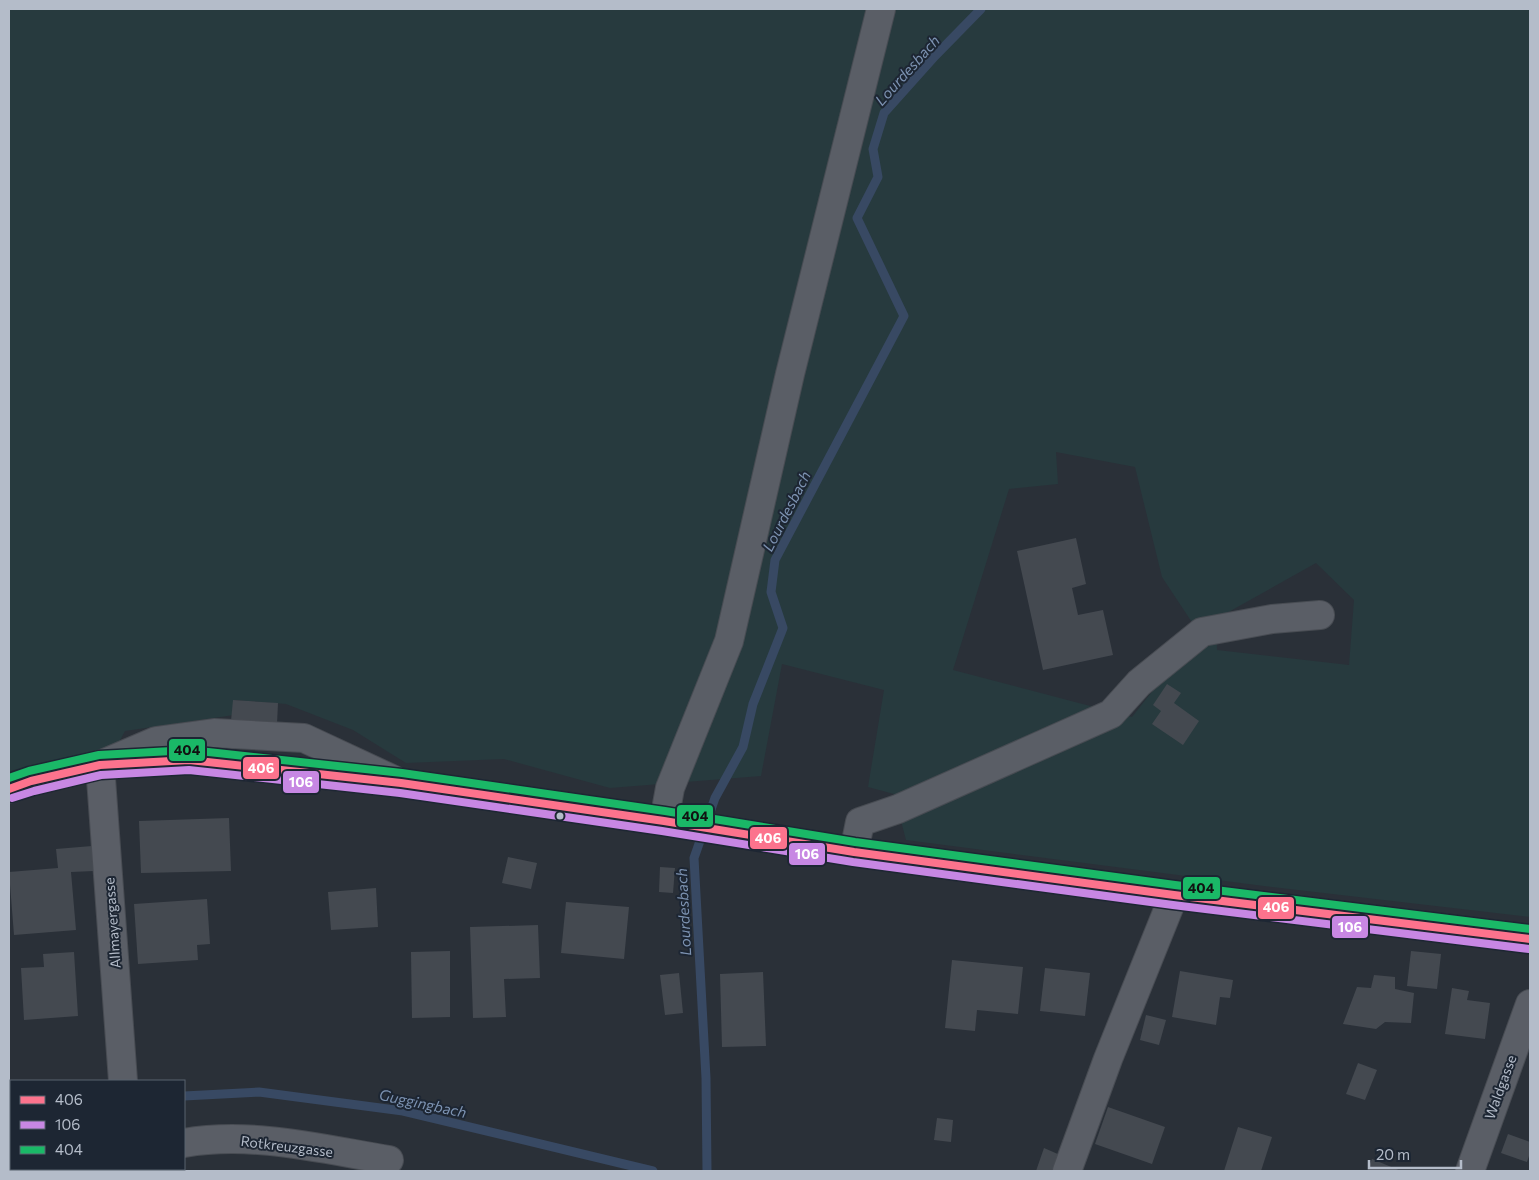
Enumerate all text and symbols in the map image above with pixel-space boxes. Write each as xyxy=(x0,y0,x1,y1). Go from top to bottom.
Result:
water label: Lourdesbach xyxy=(871,31,943,109)
water label: Lourdesbach xyxy=(758,468,814,554)
line badge: 404 xyxy=(168,738,206,762)
text: 404 xyxy=(174,741,201,758)
line badge: 406 xyxy=(242,756,280,780)
text: 406 xyxy=(248,759,275,776)
line badge: 106 xyxy=(282,770,320,794)
text: 106 xyxy=(289,773,313,790)
line badge: 404 xyxy=(676,804,714,828)
text: 404 xyxy=(682,807,709,824)
unlabelled marker xyxy=(555,811,565,821)
line badge: 406 xyxy=(749,826,788,850)
text: 406 xyxy=(755,829,782,846)
line badge: 106 xyxy=(788,842,826,866)
text: 106 xyxy=(795,845,819,862)
water label: Lourdesbach xyxy=(672,868,694,956)
line badge: 404 xyxy=(1182,876,1221,900)
street label: Allmayergasse xyxy=(100,877,124,969)
text: 404 xyxy=(1188,879,1215,896)
line badge: 406 xyxy=(1257,896,1295,920)
text: 406 xyxy=(1263,898,1290,915)
line badge: 106 xyxy=(1331,915,1369,939)
text: 106 xyxy=(1338,918,1362,935)
street label: Waldgasse xyxy=(1480,1052,1520,1122)
legend xyxy=(10,1080,185,1170)
water label: Guggingbach xyxy=(378,1085,468,1121)
text: 406 xyxy=(55,1090,83,1108)
text: 106 xyxy=(55,1115,80,1133)
street label: Rotkreuzgasse xyxy=(240,1132,334,1160)
scale bar xyxy=(1369,1138,1462,1170)
text: 404 xyxy=(55,1140,83,1158)
text: 20 m xyxy=(1376,1145,1410,1163)

